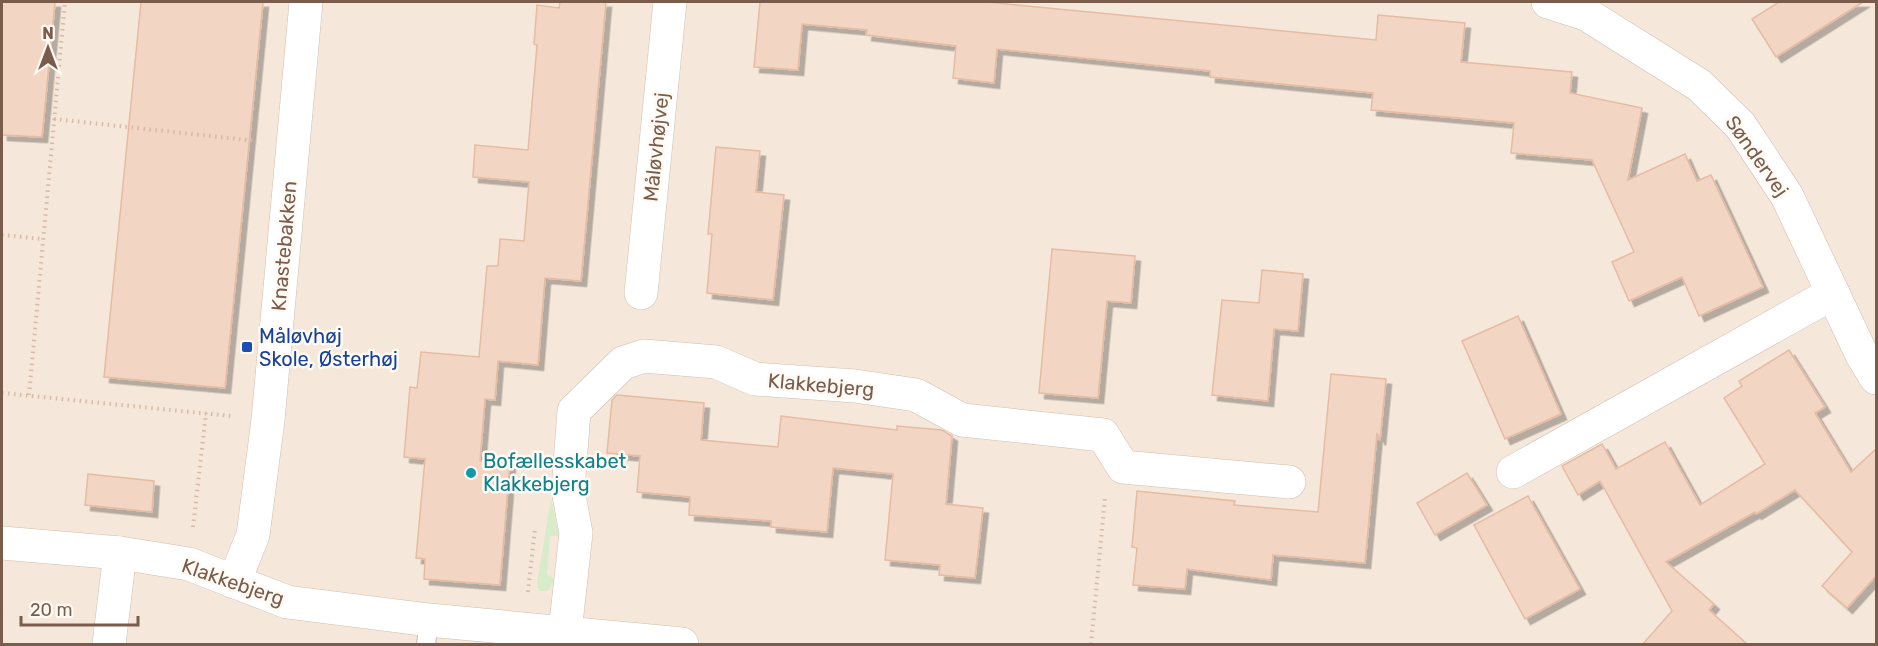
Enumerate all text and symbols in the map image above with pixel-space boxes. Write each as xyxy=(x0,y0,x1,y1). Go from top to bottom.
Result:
north arrow xyxy=(18,18,78,78)
text: N xyxy=(42,24,54,43)
street label: Måløvhøjvej xyxy=(638,91,674,203)
street label: Søndervej xyxy=(1720,111,1794,201)
street label: Knastebakken xyxy=(266,180,302,312)
place label: Måløvhøj Skole, Østerhøj xyxy=(259,324,398,371)
marker: Måløvhøj Skole, Østerhøj xyxy=(240,340,254,354)
street label: Klakkebjerg xyxy=(767,368,875,402)
place label: Bofællesskabet Klakkebjerg xyxy=(483,449,627,496)
marker: Bofællesskabet Klakkebjerg xyxy=(464,466,478,480)
street label: Klakkebjerg xyxy=(179,553,287,611)
scale bar xyxy=(21,589,138,627)
text: 20 m xyxy=(30,599,72,621)

